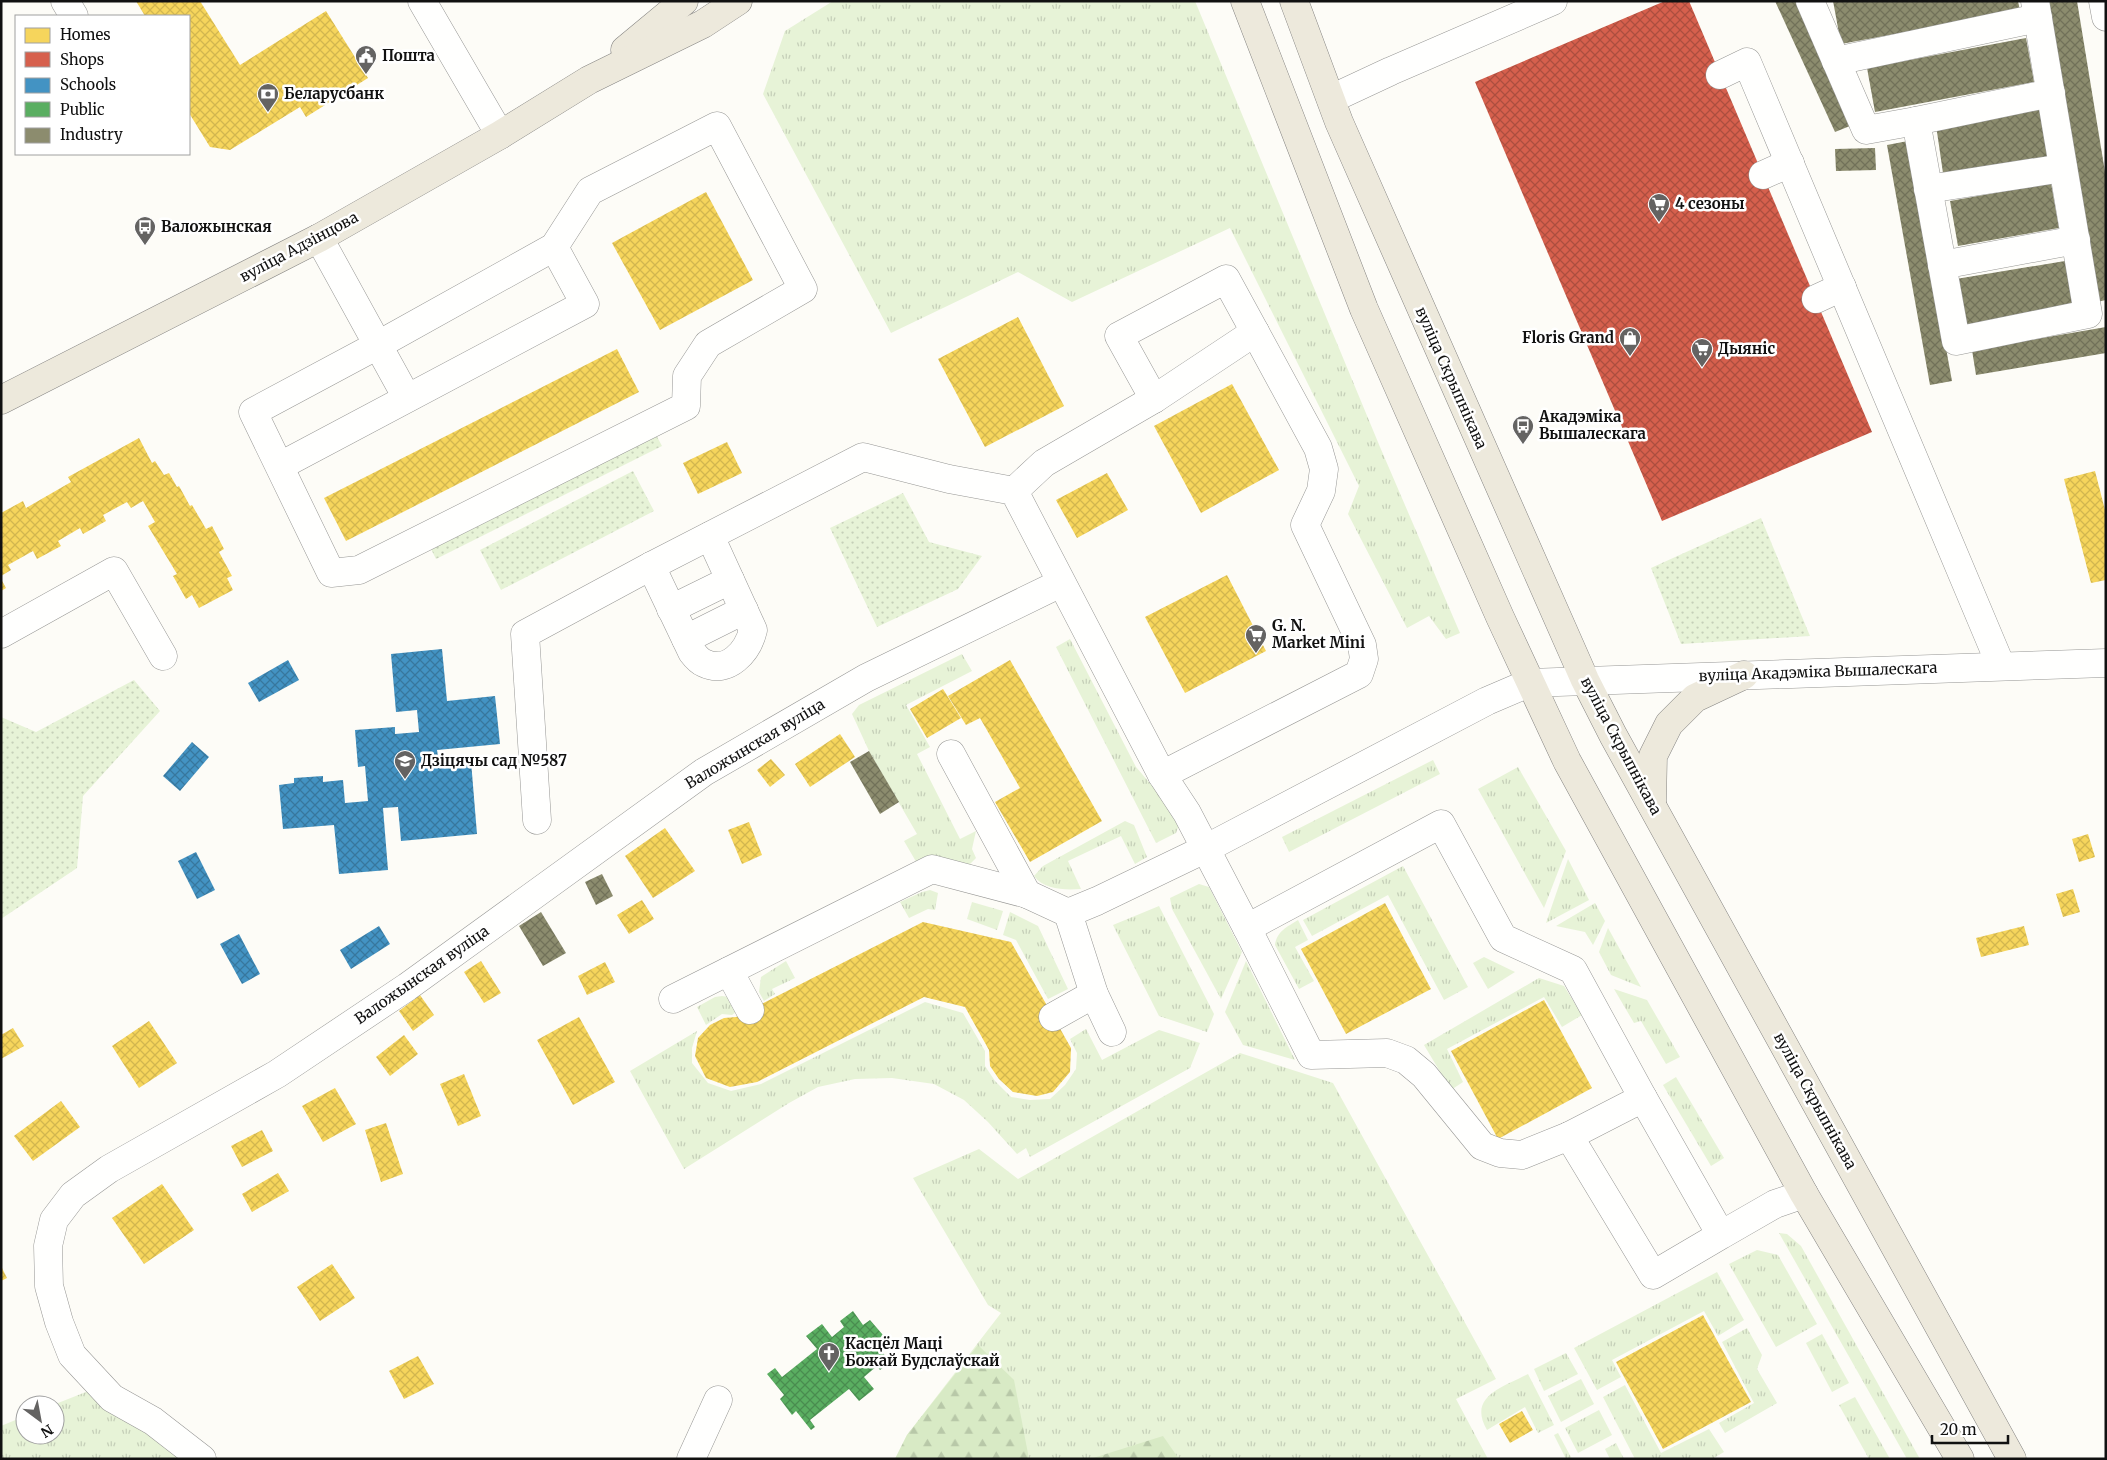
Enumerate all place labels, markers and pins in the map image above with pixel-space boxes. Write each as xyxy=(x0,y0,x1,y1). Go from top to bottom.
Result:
public building icon: Пошта xyxy=(354,44,378,75)
place label: Пошта xyxy=(382,46,436,65)
bank icon: Беларусбанк xyxy=(256,82,280,113)
place label: Беларусбанк xyxy=(284,84,384,103)
supermarket icon: 4 сезоны xyxy=(1647,192,1671,223)
place label: 4 сезоны xyxy=(1675,194,1745,213)
bus stop icon: Валожынская xyxy=(133,215,157,246)
place label: Валожынская xyxy=(161,217,272,236)
shop icon: Floris Grand xyxy=(1618,326,1642,357)
place label: Floris Grand xyxy=(1522,328,1614,347)
supermarket icon: Дыяніс xyxy=(1690,337,1714,368)
place label: Дыяніс xyxy=(1718,339,1775,358)
place label: Акадэміка Вышалескага xyxy=(1538,407,1646,443)
bus stop icon: Акадэміка Вышалескага xyxy=(1511,414,1535,445)
place label: G. N. Market Mini xyxy=(1272,616,1365,652)
supermarket icon: G. N. Market Mini xyxy=(1244,623,1268,654)
school or university icon: Дзіцячы сад №587 xyxy=(393,749,417,780)
place label: Дзіцячы сад №587 xyxy=(421,751,567,770)
place label: Касцёл Маці Божай Будслаўскай xyxy=(845,1334,1000,1370)
church icon: Касцёл Маці Божай Будслаўскай xyxy=(817,1341,841,1372)

